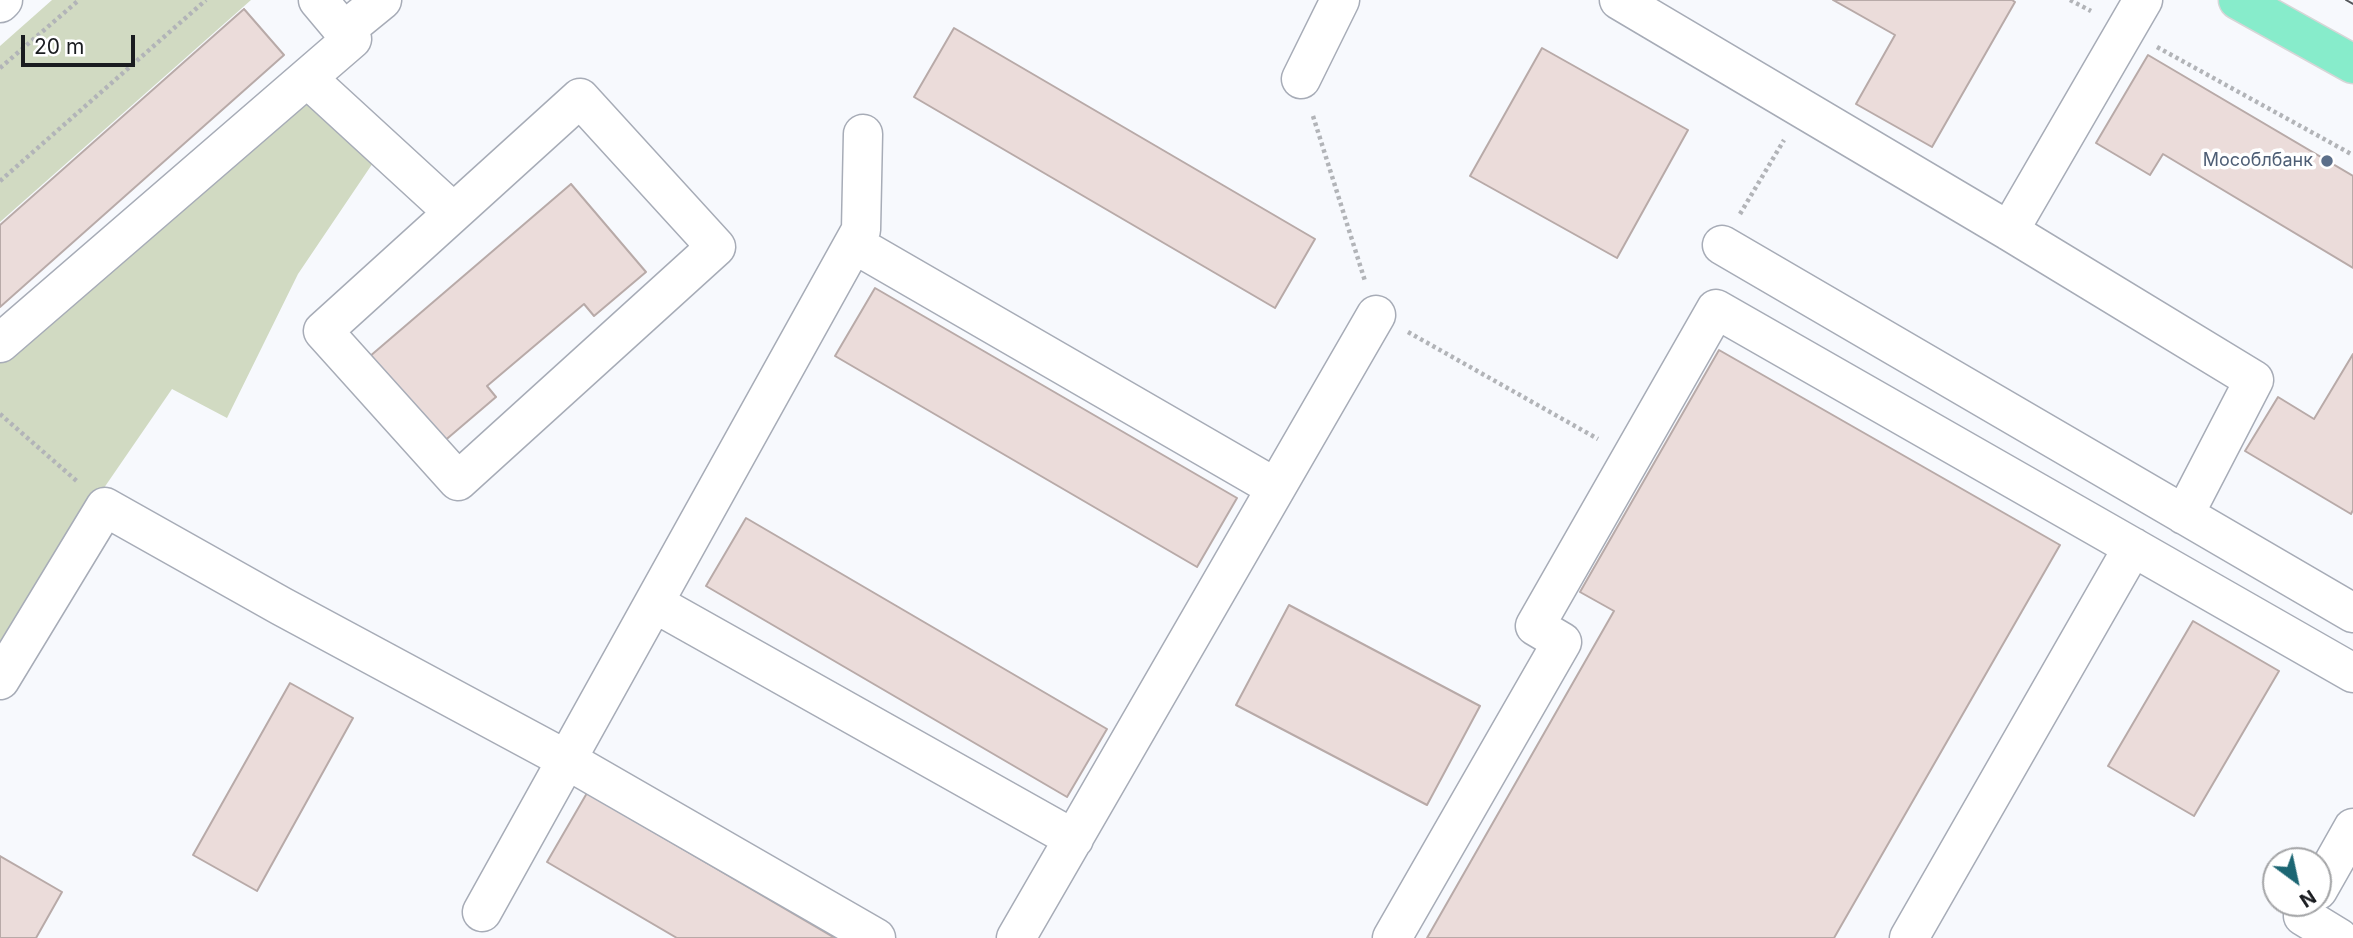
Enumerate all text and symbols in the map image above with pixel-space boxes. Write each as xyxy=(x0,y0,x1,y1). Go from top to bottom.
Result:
scale bar xyxy=(24,21,138,65)
text: 20 m xyxy=(34,34,84,59)
place label: Мособлбанк xyxy=(2203,150,2313,172)
marker: Мособлбанк xyxy=(2319,153,2335,169)
north arrow xyxy=(2262,847,2332,917)
text: N xyxy=(2295,885,2320,912)

